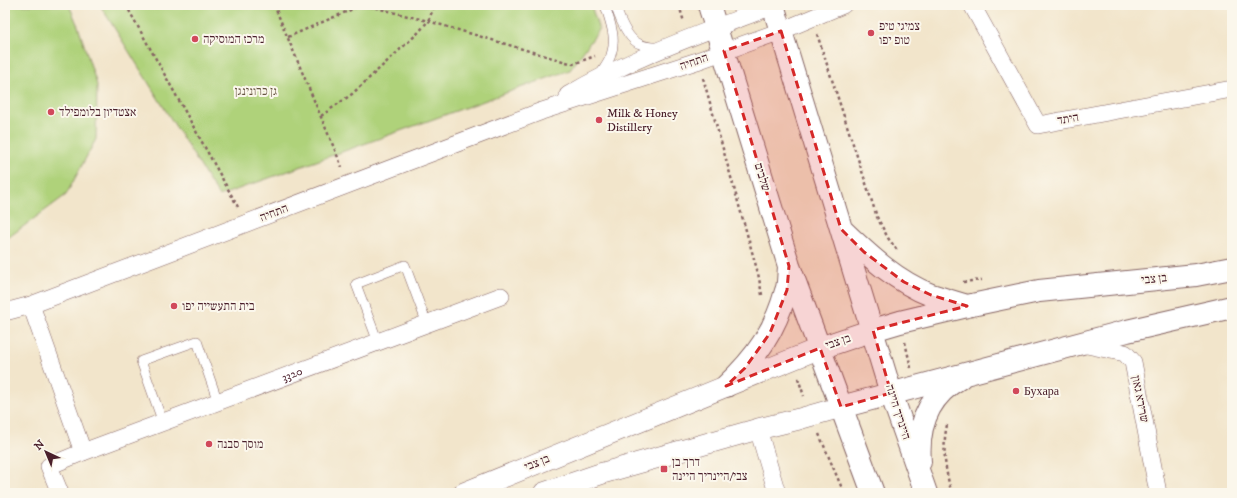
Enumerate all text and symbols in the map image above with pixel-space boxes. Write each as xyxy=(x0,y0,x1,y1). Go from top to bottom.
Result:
place label: צמיגי טיפ טופ יפו xyxy=(879,19,920,48)
marker: צמיגי טיפ טופ יפו xyxy=(866,28,876,38)
place label: מרכז המוסיקה xyxy=(203,32,264,47)
marker: מרכז המוסיקה xyxy=(190,34,200,44)
street label: התחיה xyxy=(678,50,710,74)
park label: גן כרונינגן xyxy=(235,84,277,99)
place label: אצטדיון בלומפילד xyxy=(59,105,136,120)
place label: Milk & Honey Distillery xyxy=(607,106,678,135)
marker: אצטדיון בלומפילד xyxy=(46,107,56,117)
street label: היתד xyxy=(1056,110,1080,128)
marker: Milk & Honey Distillery xyxy=(594,115,604,125)
street label: שלבים xyxy=(751,161,773,193)
street label: התחיה xyxy=(258,201,290,225)
street label: בן צבי xyxy=(1140,270,1168,288)
place label: בית התעשייה יפו xyxy=(182,299,255,314)
marker: בית התעשייה יפו xyxy=(169,301,179,311)
street label: בן צבי xyxy=(823,331,853,353)
street label: 3320 xyxy=(279,363,305,385)
street label: שרירא גאון xyxy=(1128,374,1152,424)
street label: היינריך היינה xyxy=(882,382,914,442)
place label: Бухара xyxy=(1024,384,1060,399)
marker: Бухара xyxy=(1011,386,1021,396)
north arrow xyxy=(26,432,66,472)
text: N xyxy=(32,437,48,454)
place label: מוסך סבנה xyxy=(217,437,263,452)
marker: מוסך סבנה xyxy=(204,439,214,449)
street label: בן צבי xyxy=(522,451,552,475)
place label: דרך בן צבי/היינריך היינה xyxy=(672,455,748,484)
marker: דרך בן צבי/היינריך היינה xyxy=(659,464,669,474)

